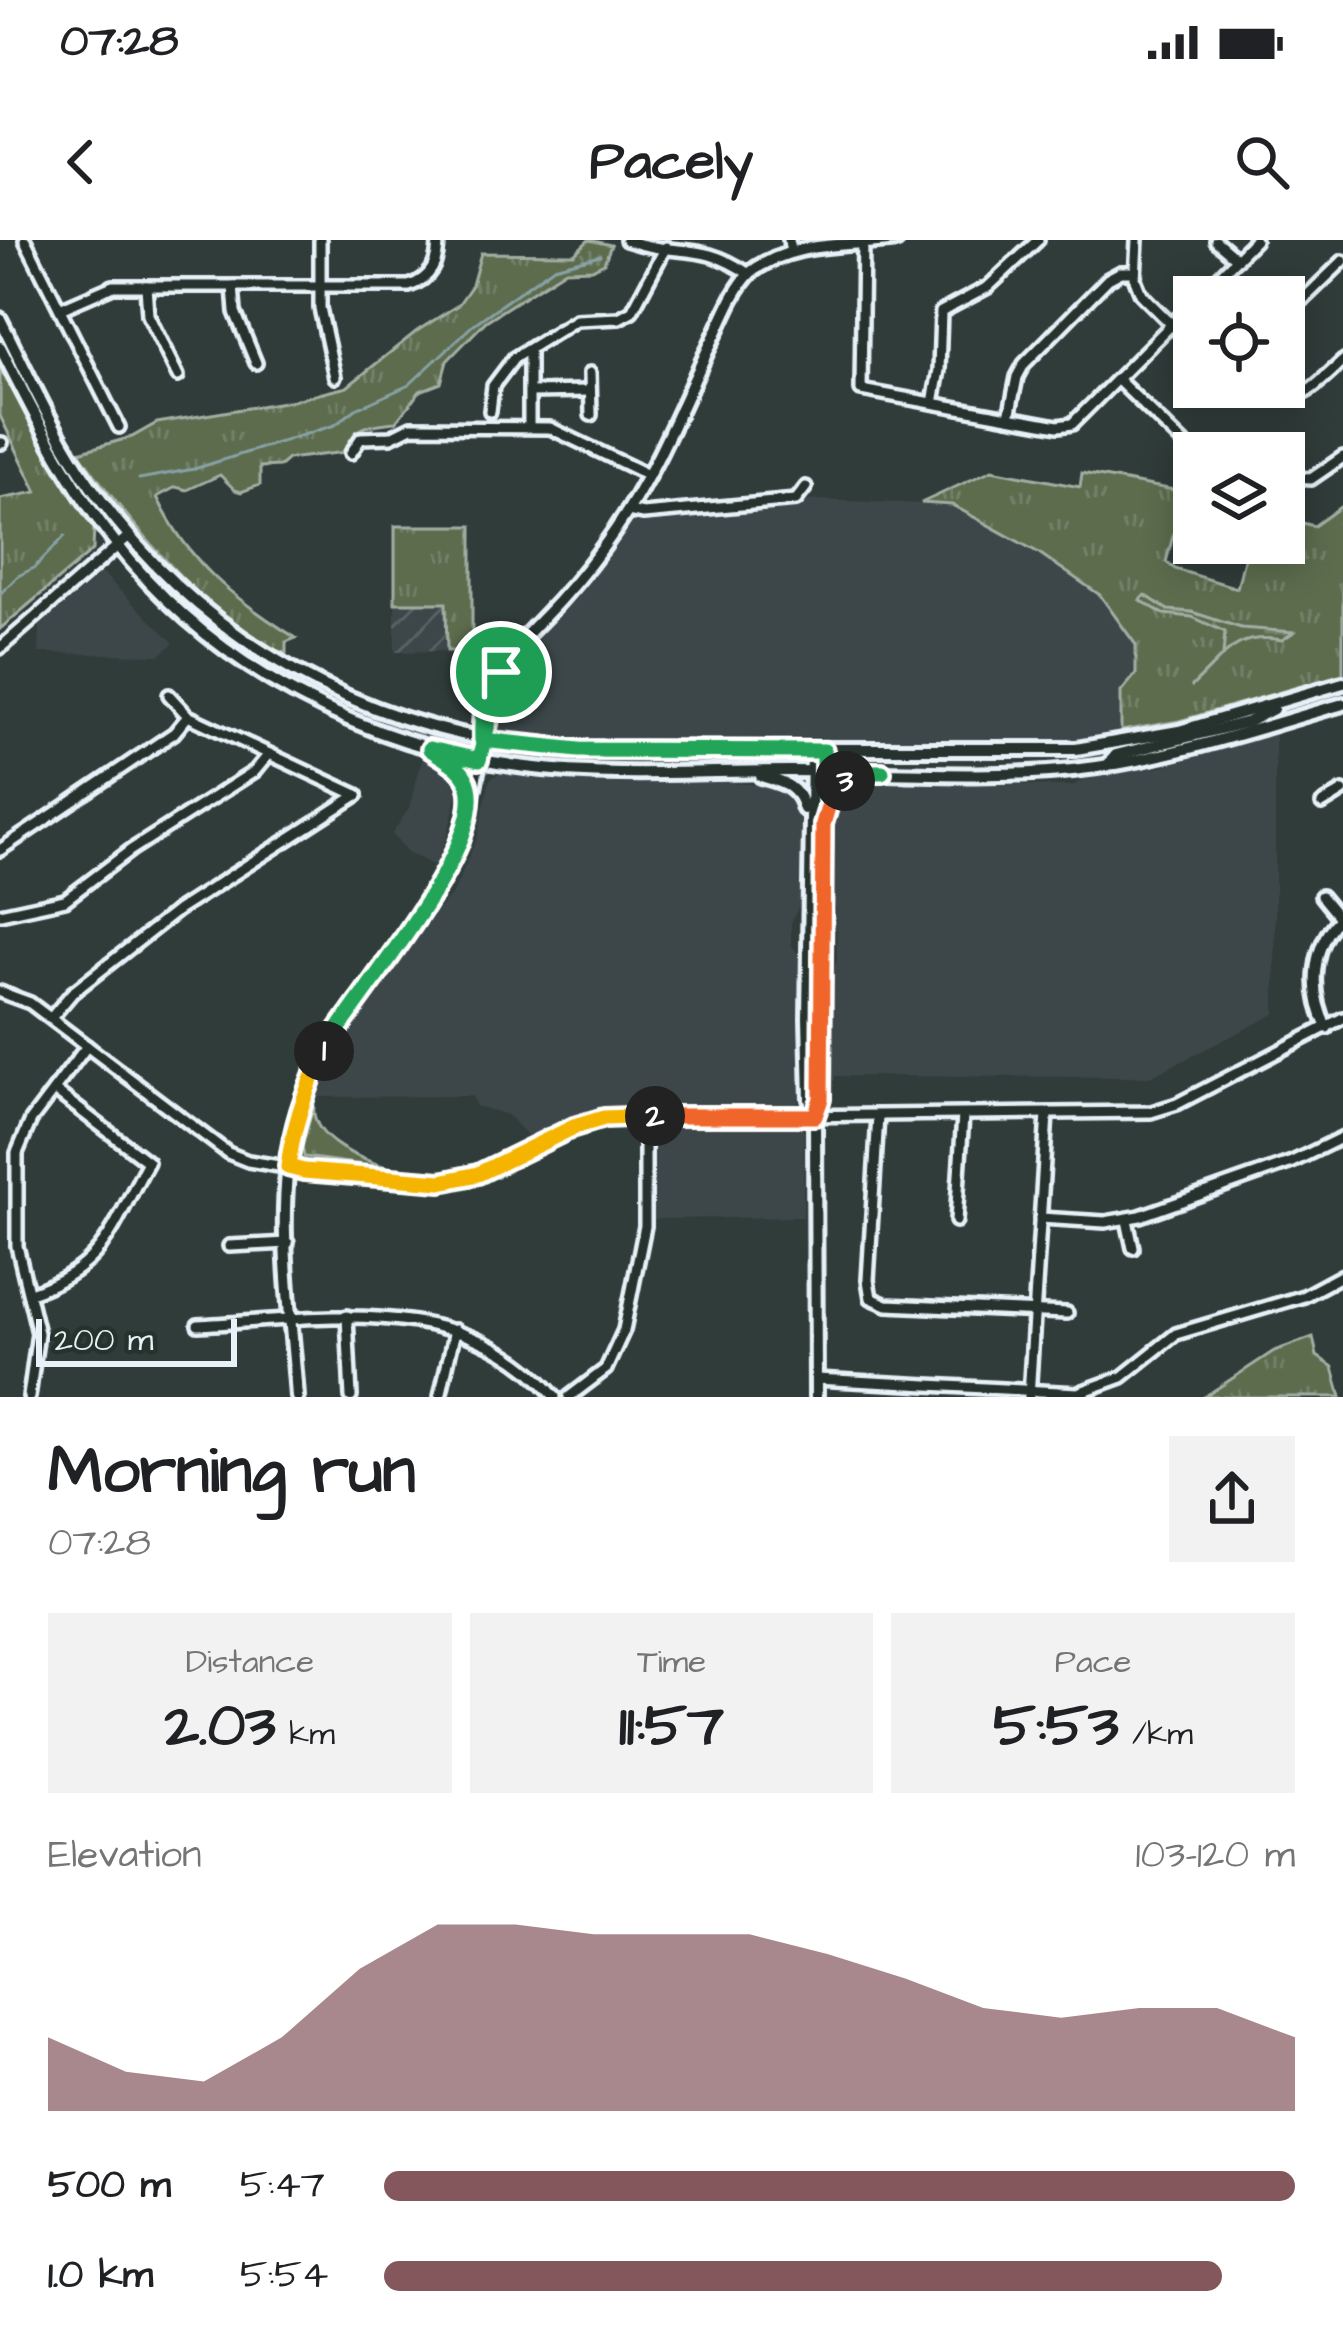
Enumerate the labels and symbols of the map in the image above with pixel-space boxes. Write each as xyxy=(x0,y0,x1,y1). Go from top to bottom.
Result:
pin xyxy=(450,621,552,723)
pin: 3 xyxy=(815,751,875,811)
pin: 1 xyxy=(294,1021,354,1081)
pin: 2 xyxy=(625,1086,685,1146)
scale bar xyxy=(36,1313,237,1366)

